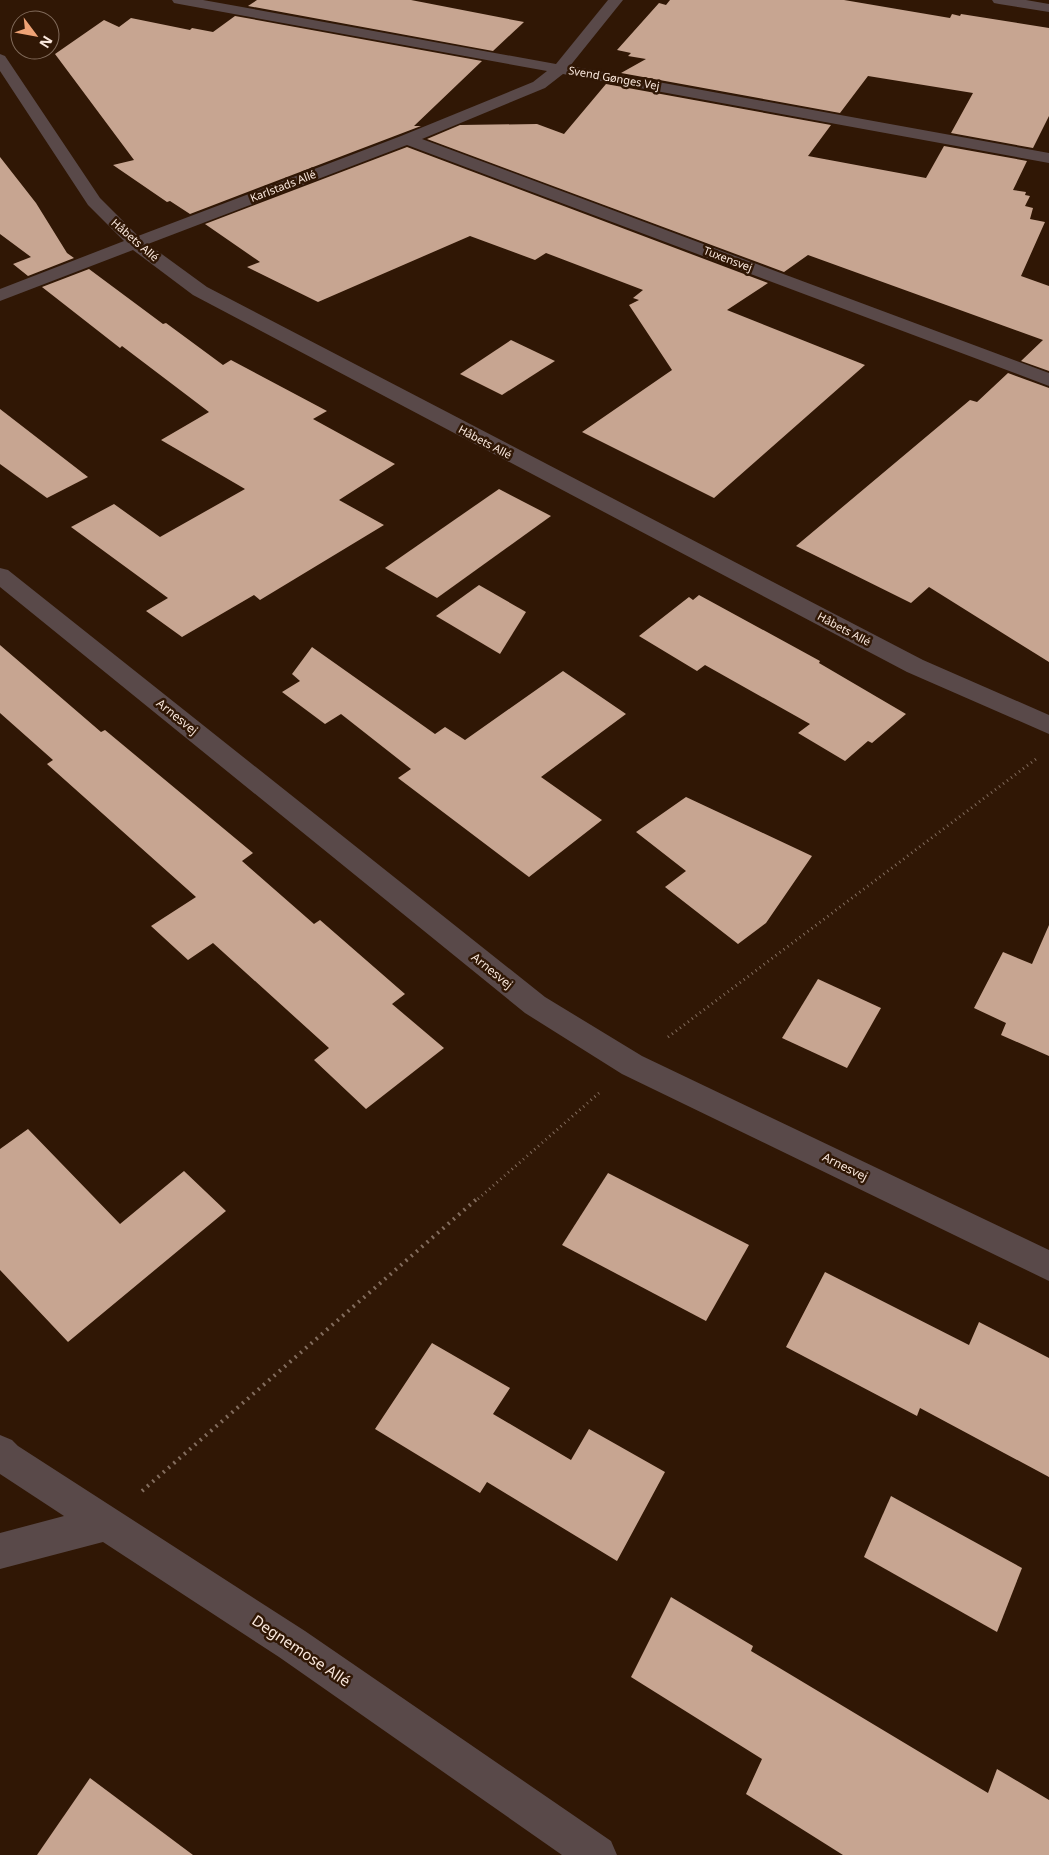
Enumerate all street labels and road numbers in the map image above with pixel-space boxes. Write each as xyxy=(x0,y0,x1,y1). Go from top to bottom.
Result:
street label: Svend Gønges Vej xyxy=(567,62,661,93)
street label: Karlstads Allé xyxy=(248,166,318,205)
street label: Håbets Allé xyxy=(108,215,162,264)
street label: Tuxensvej xyxy=(702,242,755,275)
street label: Håbets Allé xyxy=(456,421,514,462)
street label: Håbets Allé xyxy=(815,608,873,649)
street label: Arnesvej xyxy=(153,695,202,738)
street label: Arnesvej xyxy=(468,949,517,992)
street label: Arnesvej xyxy=(820,1148,871,1185)
street label: Degnemose Allé xyxy=(248,1610,355,1691)

